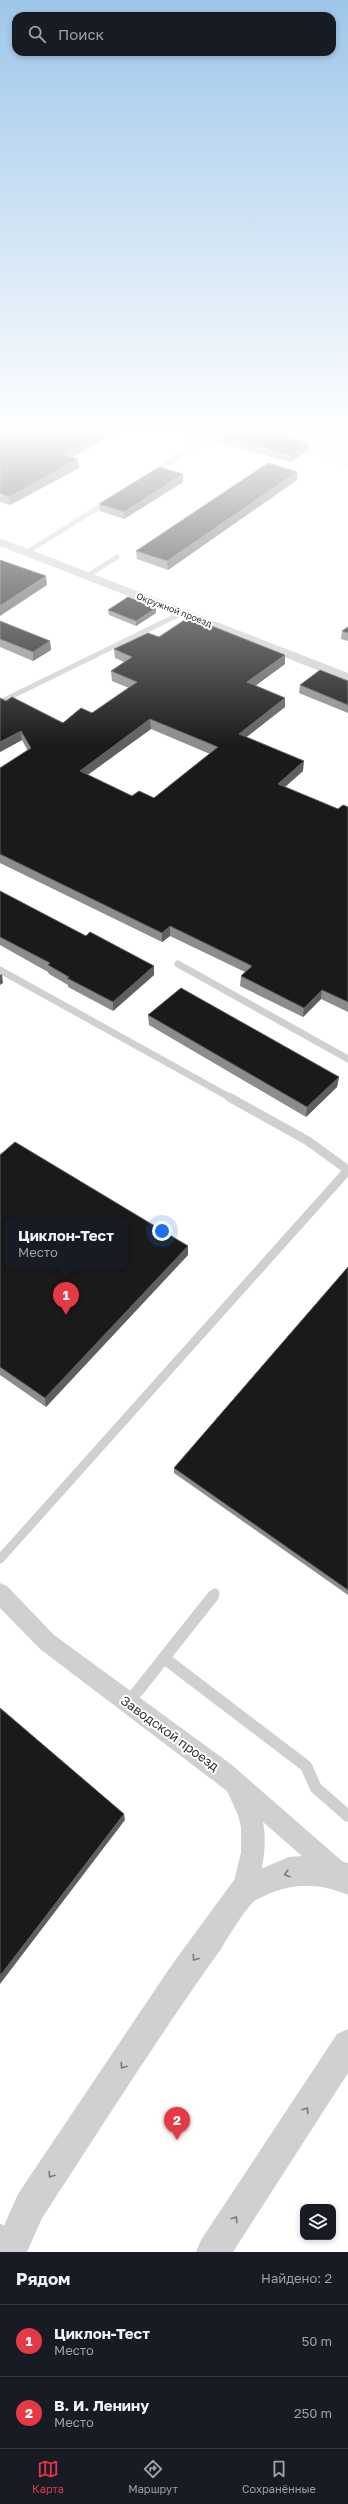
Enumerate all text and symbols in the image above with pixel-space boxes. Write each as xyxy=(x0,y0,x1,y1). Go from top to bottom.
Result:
search box xyxy=(12,12,336,56)
icon: search xyxy=(26,23,48,45)
text: Поиск xyxy=(58,25,104,43)
street label: Окружной проезд xyxy=(135,590,214,629)
popup xyxy=(4,1217,128,1269)
your location xyxy=(152,1221,172,1241)
text: Циклон-Тест xyxy=(18,1226,114,1244)
text: Место xyxy=(18,1244,58,1260)
pin: 1 xyxy=(53,1282,79,1315)
street label: Заводской проезд xyxy=(118,1692,222,1774)
one-way arrow xyxy=(284,1869,291,1878)
one-way arrow xyxy=(193,1954,200,1961)
one-way arrow xyxy=(121,2062,128,2069)
pin: 2 xyxy=(164,2107,190,2140)
one-way arrow xyxy=(301,2108,308,2115)
one-way arrow xyxy=(48,2171,56,2178)
map controls xyxy=(300,2204,336,2240)
button: layers xyxy=(300,2204,336,2240)
one-way arrow xyxy=(230,2216,238,2223)
text: Рядом xyxy=(16,2268,70,2289)
text: Найдено: 2 xyxy=(261,2270,332,2286)
text: Циклон-Тест xyxy=(54,2324,150,2342)
text: 1 xyxy=(26,2333,32,2349)
text: 50 m xyxy=(302,2333,332,2349)
text: Место xyxy=(54,2342,94,2358)
text: В. И. Ленину xyxy=(54,2396,149,2414)
text: 2 xyxy=(25,2405,33,2421)
text: 250 m xyxy=(294,2405,332,2421)
text: Место xyxy=(54,2414,94,2430)
tab: Карта xyxy=(32,2458,64,2495)
tab: Маршрут xyxy=(128,2458,178,2495)
tab: Сохранённые xyxy=(242,2458,316,2495)

